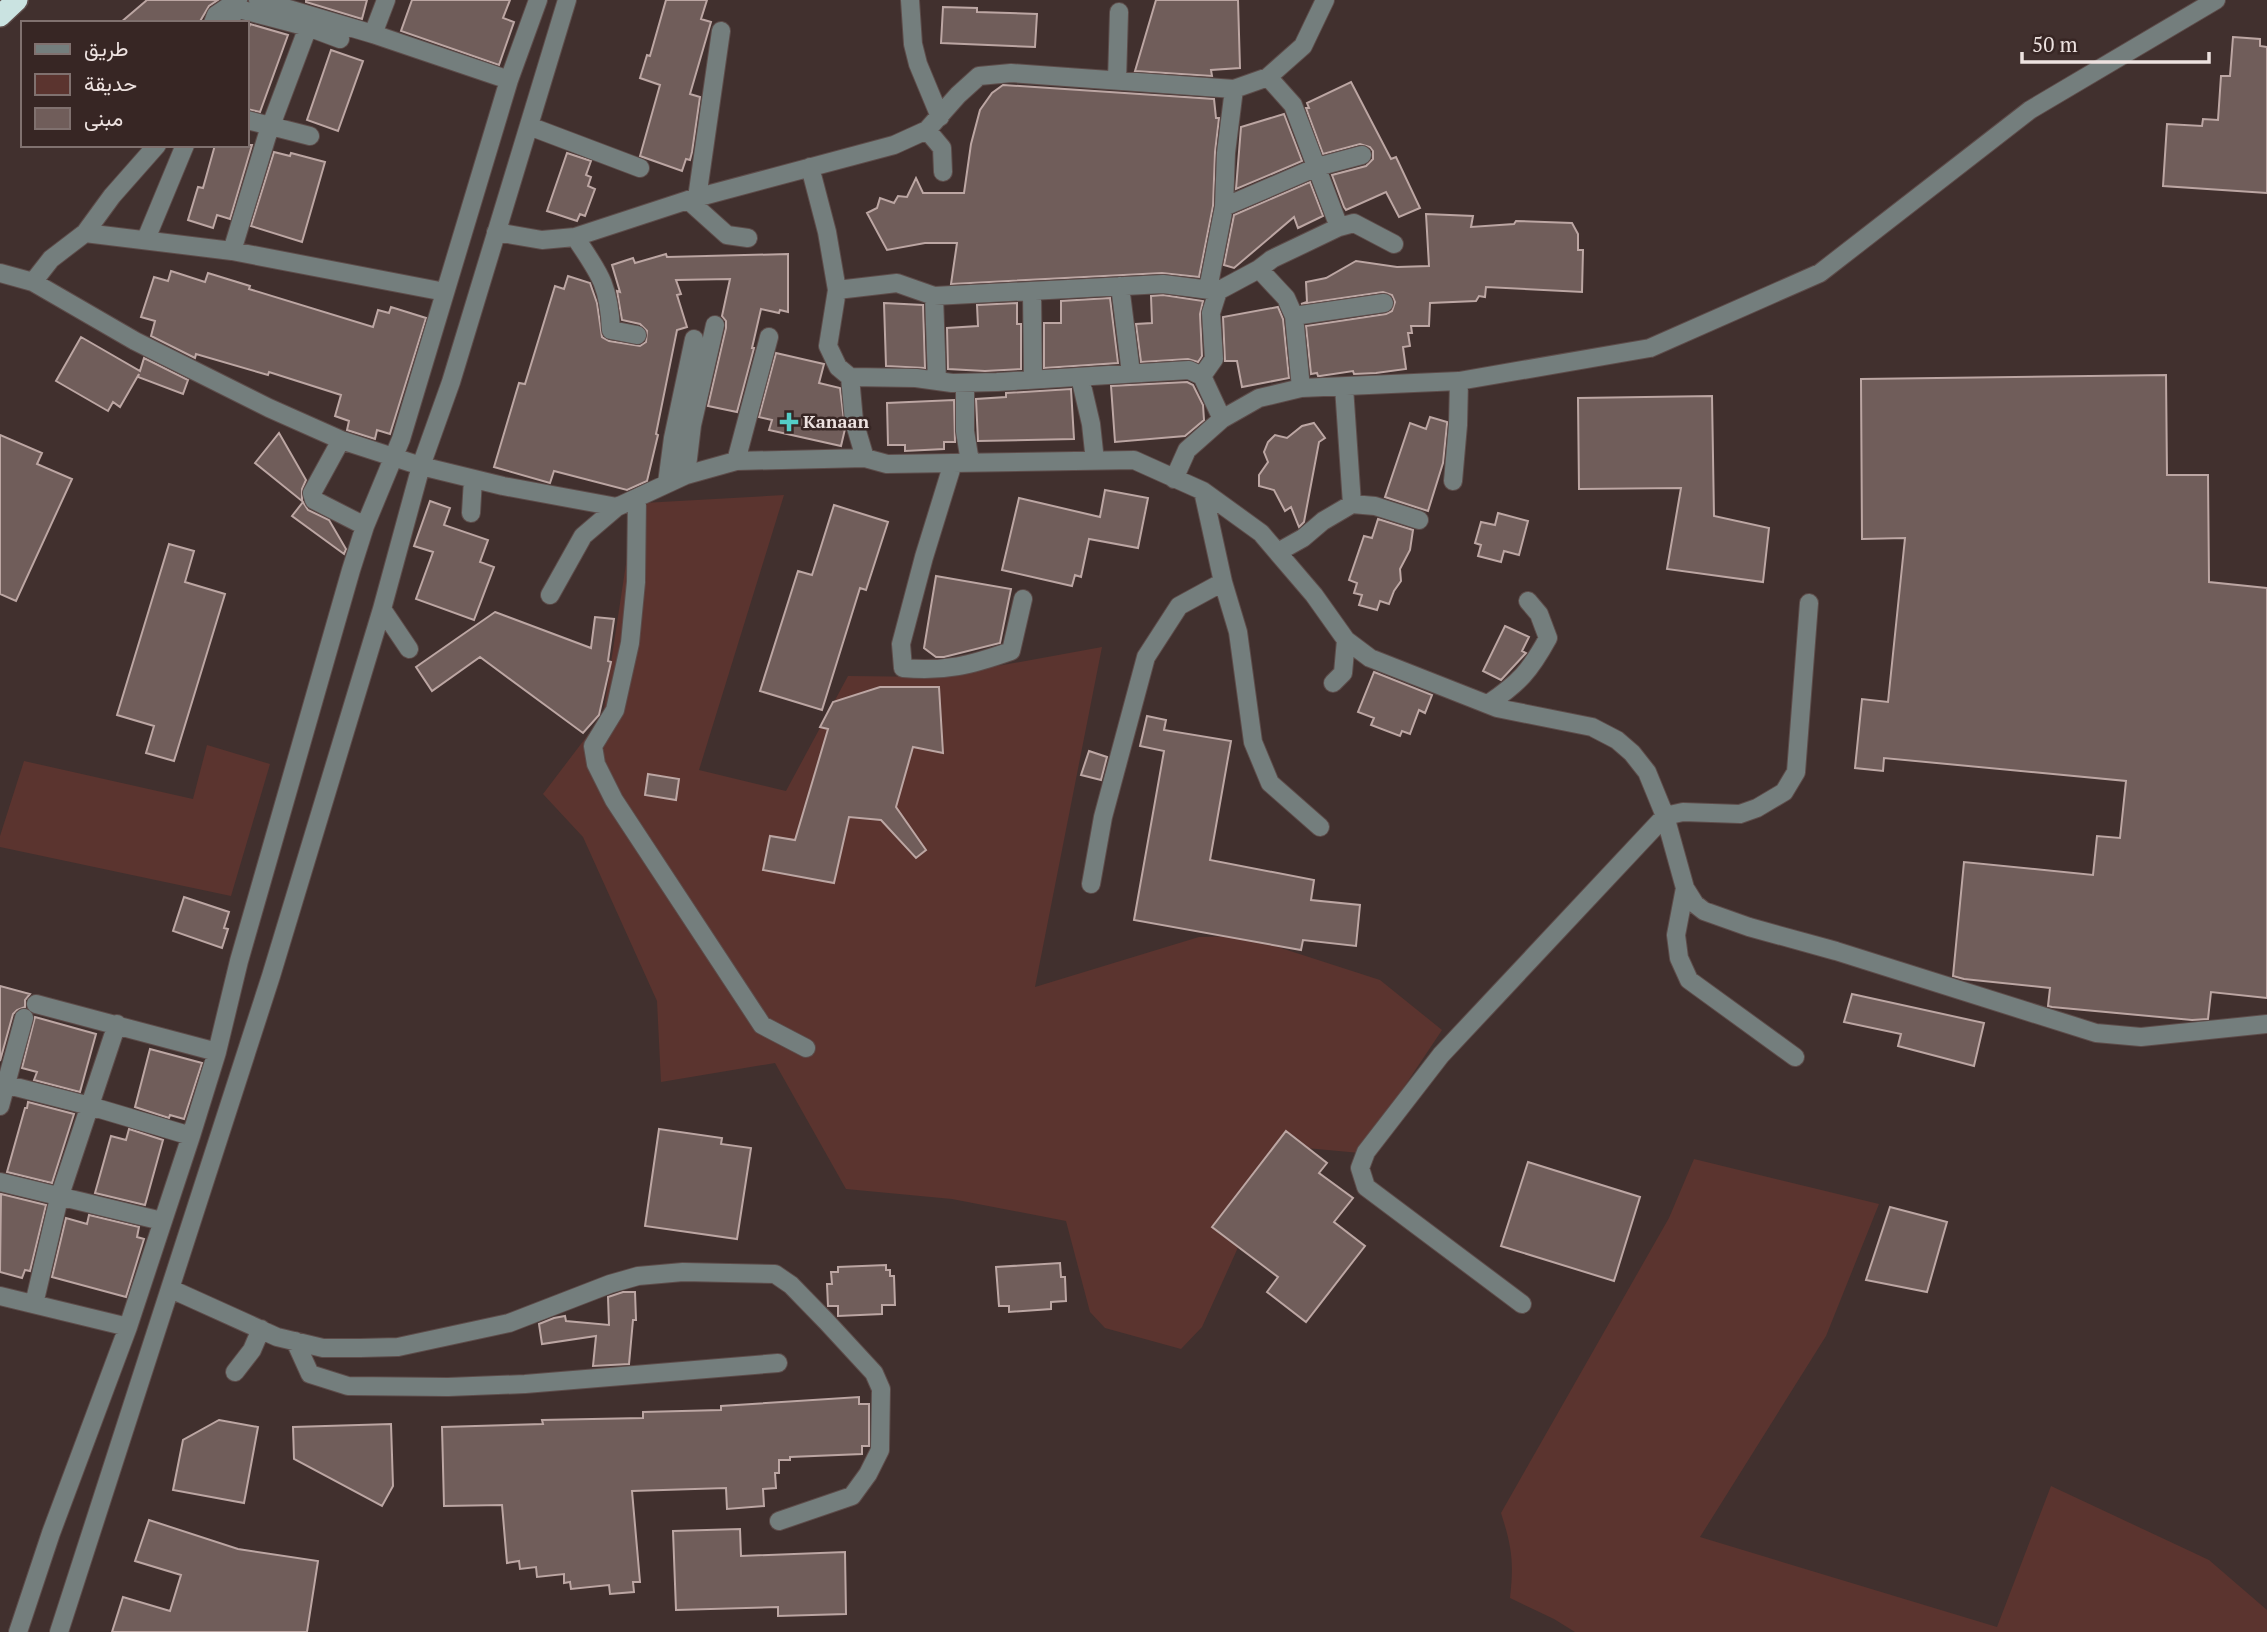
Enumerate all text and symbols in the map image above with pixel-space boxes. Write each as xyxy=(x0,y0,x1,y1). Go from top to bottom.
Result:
legend xyxy=(21,21,248,147)
scale bar xyxy=(2022,21,2209,65)
text: 50 m xyxy=(2032,30,2078,58)
text: طريق xyxy=(84,34,129,62)
text: حديقة xyxy=(84,69,137,97)
text: مبنى xyxy=(84,104,123,132)
place label: Kanaan xyxy=(803,409,869,433)
marker: Kanaan xyxy=(781,414,797,430)

